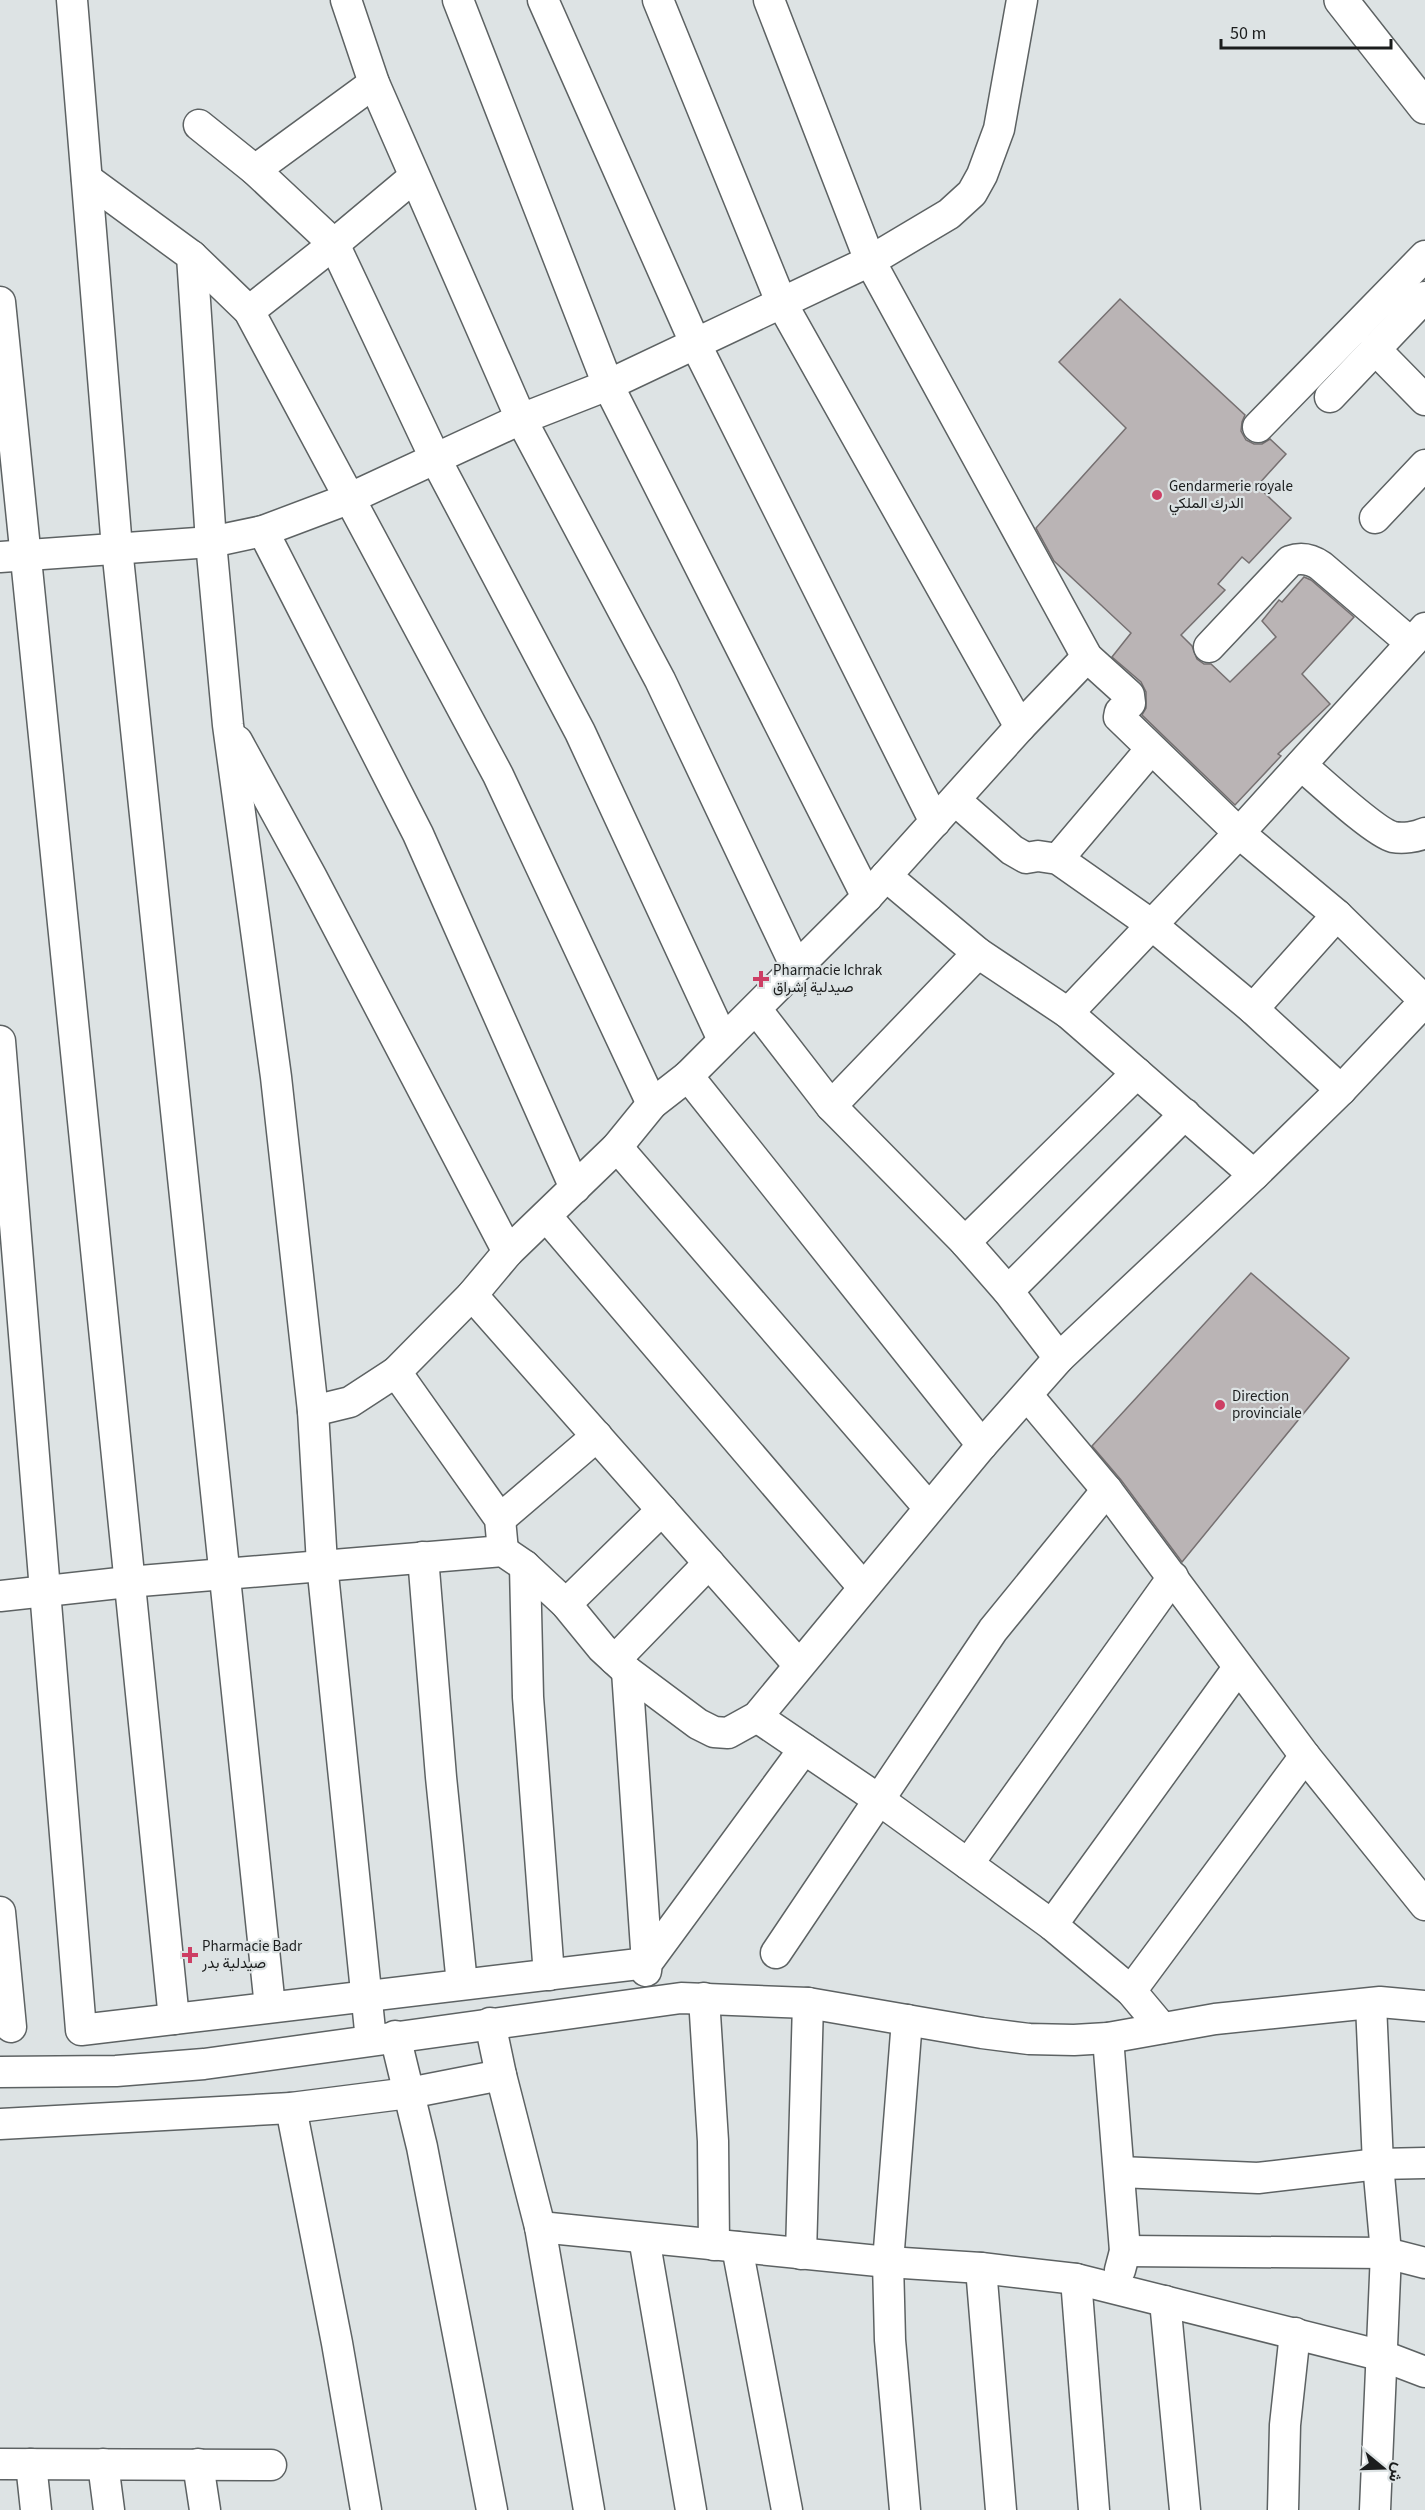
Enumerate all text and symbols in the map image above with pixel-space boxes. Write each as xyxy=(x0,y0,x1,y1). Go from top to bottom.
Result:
scale bar xyxy=(1221,12,1390,50)
text: 50 m xyxy=(1230,21,1266,46)
place label: Gendarmerie royale الدرك الملكي xyxy=(1169,476,1293,516)
marker: Gendarmerie royale الدرك الملكي xyxy=(1150,488,1164,502)
place label: Pharmacie Ichrak صيدلية إشراق xyxy=(773,960,883,998)
marker: Pharmacie Ichrak صيدلية إشراق xyxy=(754,972,768,986)
place label: Direction provinciale xyxy=(1232,1386,1302,1424)
marker: Direction provinciale xyxy=(1213,1398,1227,1412)
place label: Pharmacie Badr صيدلية بدر xyxy=(201,1936,303,1974)
marker: Pharmacie Badr صيدلية بدر xyxy=(183,1948,197,1962)
north arrow xyxy=(1353,2438,1413,2498)
text: ش xyxy=(1383,2460,1410,2485)

